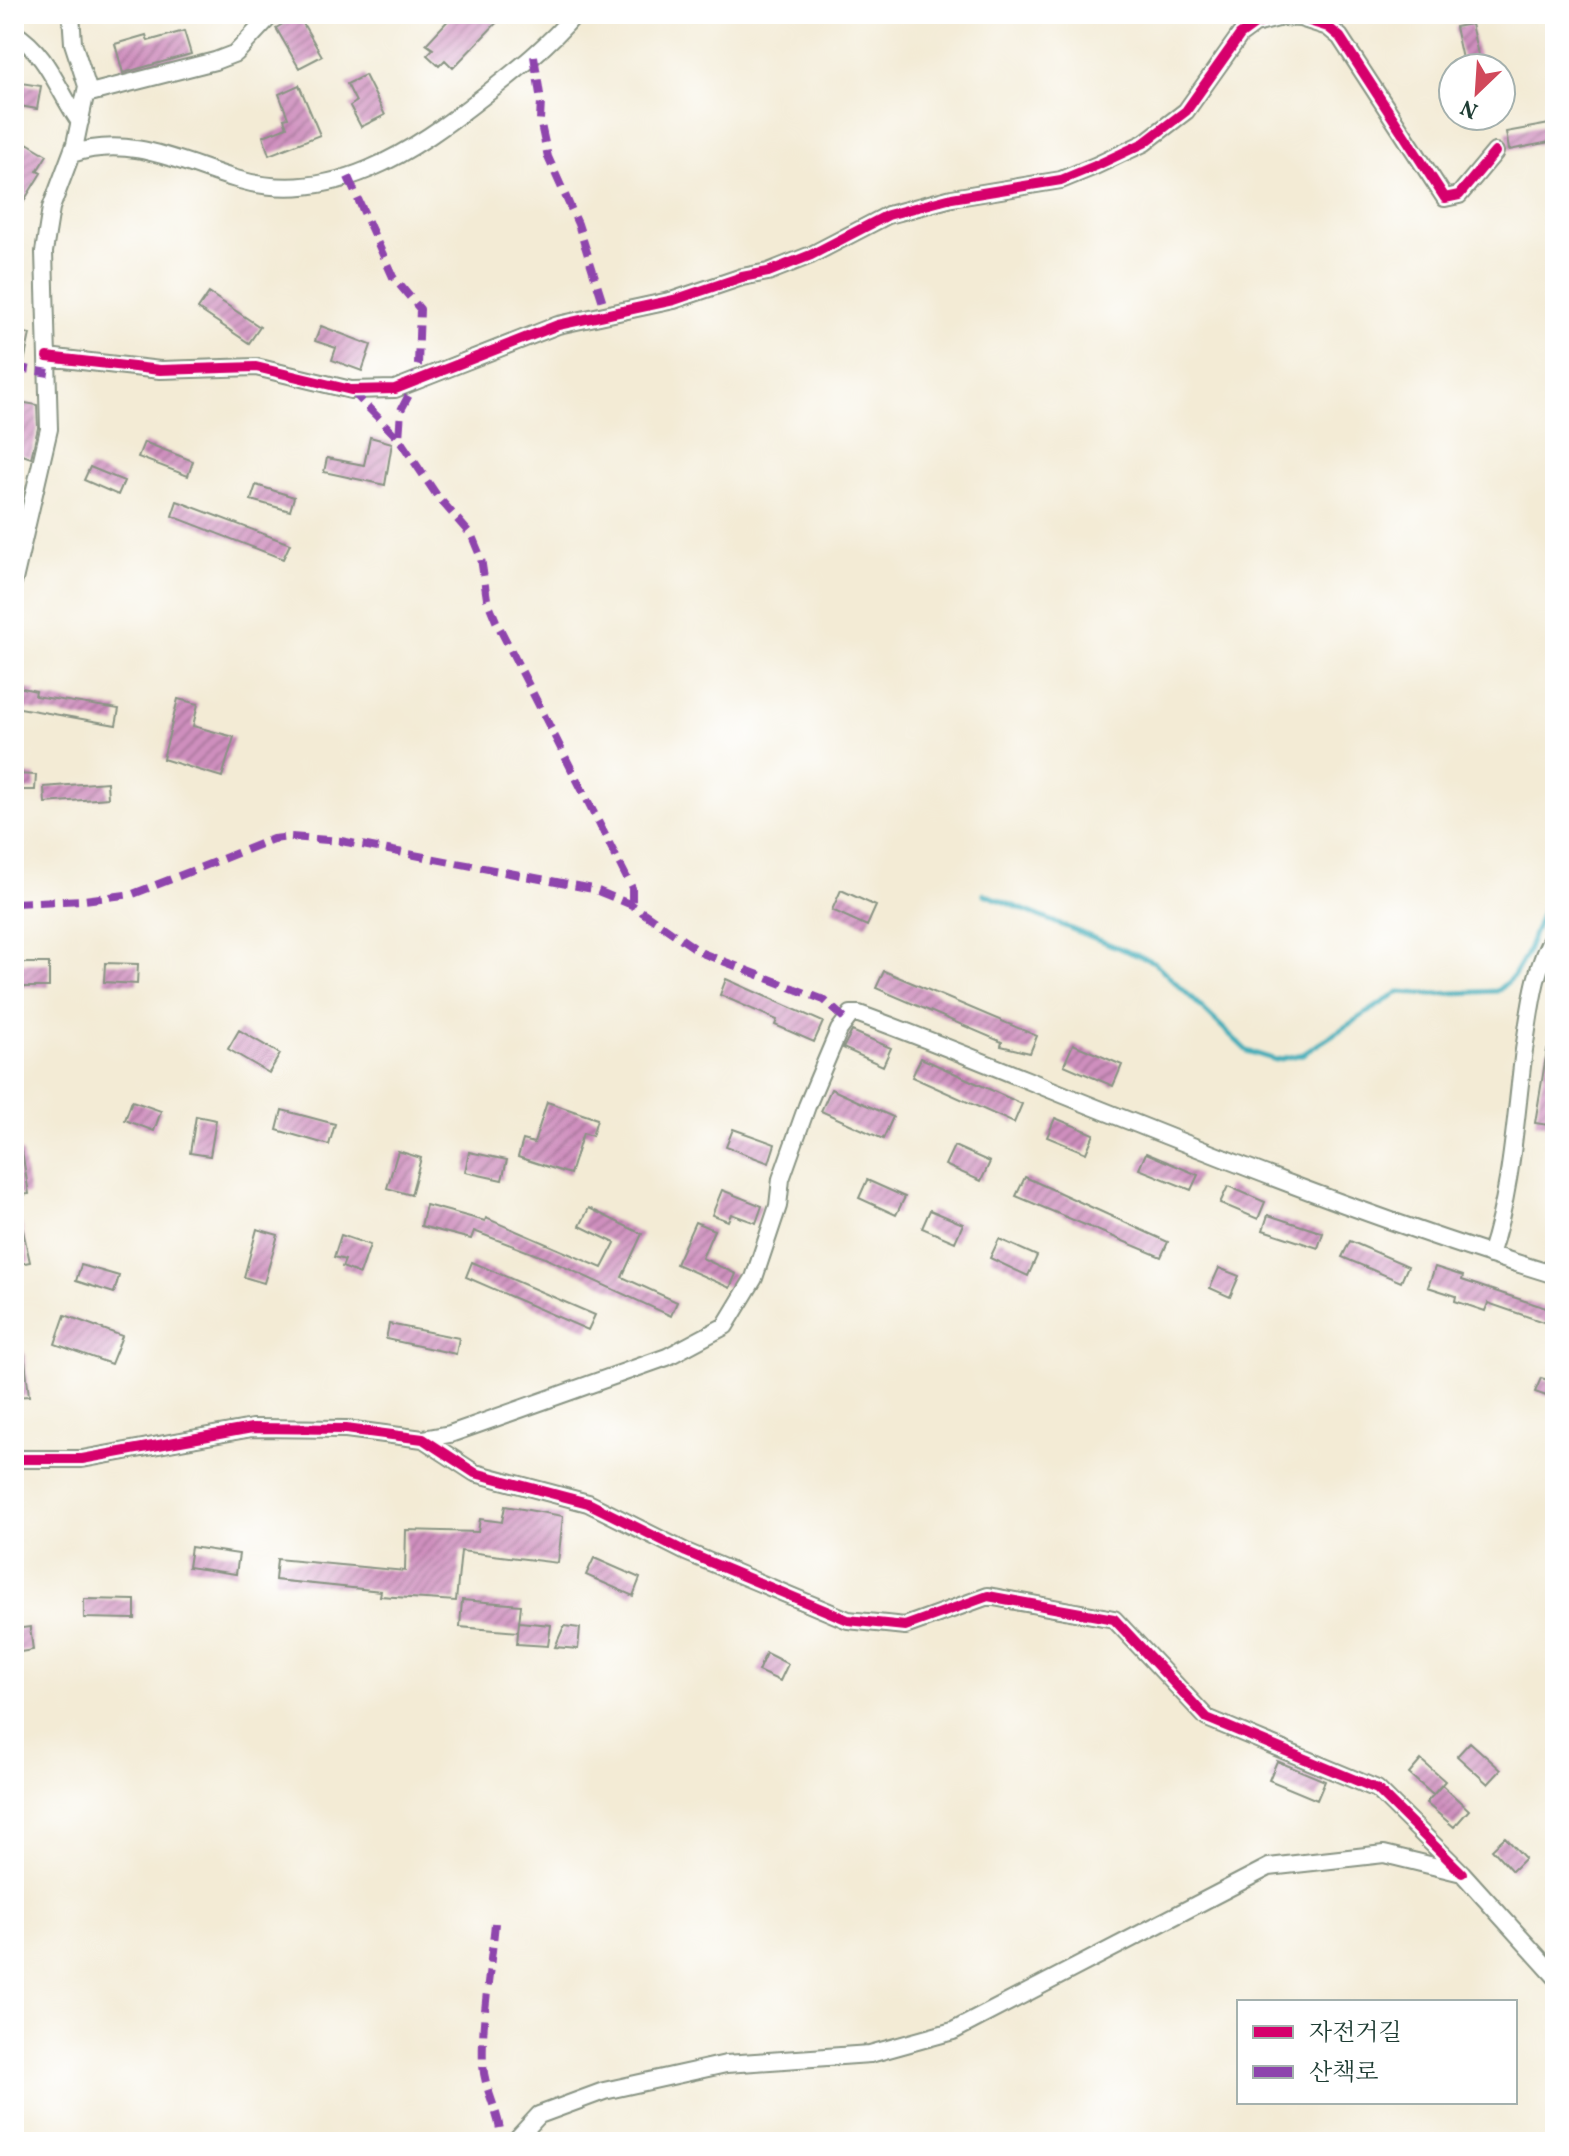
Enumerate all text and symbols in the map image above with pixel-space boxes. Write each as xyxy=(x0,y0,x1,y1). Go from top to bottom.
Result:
north arrow xyxy=(1437,52,1517,132)
text: N xyxy=(1456,90,1483,125)
legend xyxy=(1237,2000,1517,2104)
text: 자전거길 xyxy=(1309,2017,1402,2051)
text: 산책로 xyxy=(1309,2057,1379,2091)

